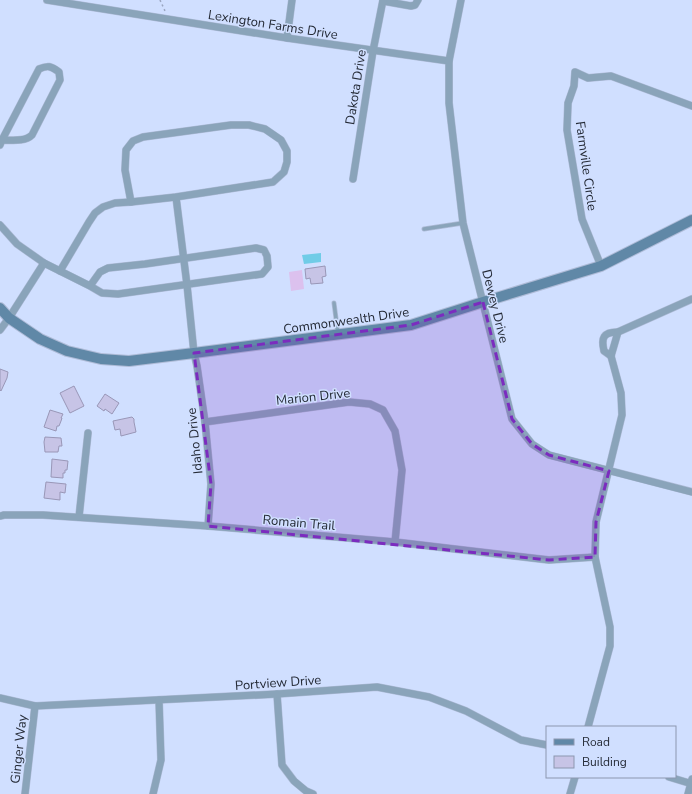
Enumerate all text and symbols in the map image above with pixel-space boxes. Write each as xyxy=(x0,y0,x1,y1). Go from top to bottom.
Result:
street label: Lexington Farms Drive xyxy=(207,6,339,44)
street label: Dakota Drive xyxy=(341,48,371,126)
street label: Farmville Circle xyxy=(571,120,601,212)
street label: Dewey Drive xyxy=(477,268,513,345)
street label: Commonwealth Drive xyxy=(282,303,410,339)
street label: Marion Drive xyxy=(275,384,351,410)
street label: Idaho Drive xyxy=(183,407,207,475)
street label: Romain Trail xyxy=(262,511,336,535)
street label: Portview Drive xyxy=(234,671,322,695)
street label: Ginger Way xyxy=(6,713,32,785)
legend xyxy=(546,726,676,778)
text: Road xyxy=(582,734,610,750)
text: Building xyxy=(582,754,627,770)

